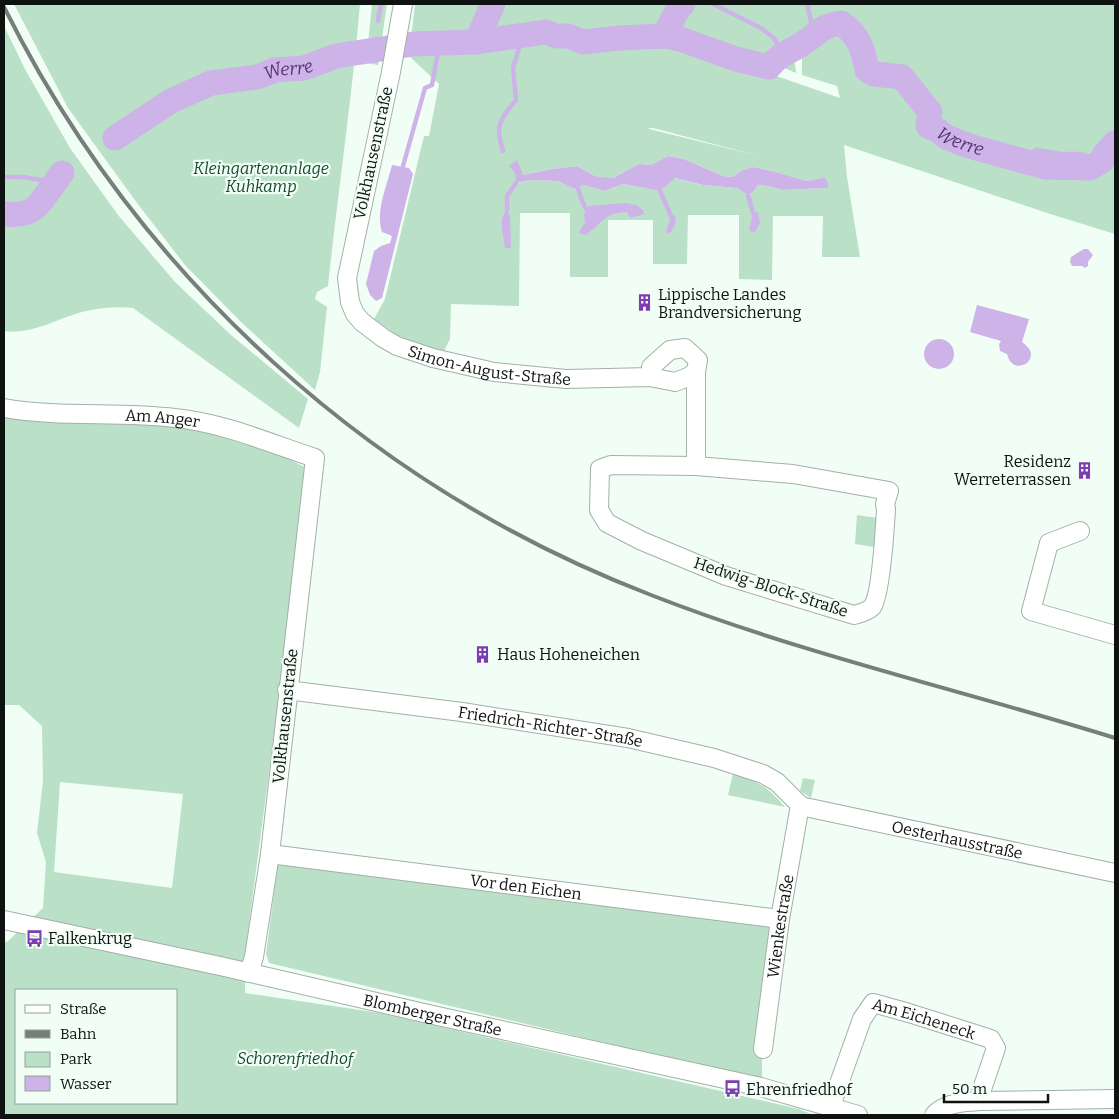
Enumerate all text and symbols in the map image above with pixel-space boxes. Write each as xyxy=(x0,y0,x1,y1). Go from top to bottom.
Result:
water label: Werre xyxy=(260,55,316,84)
street label: Volkhausenstraße xyxy=(350,85,396,221)
water label: Werre xyxy=(932,122,986,161)
park label: Kleingartenanlage Kuhkamp xyxy=(193,159,329,196)
place label: Lippische Landes Brandversicherung xyxy=(658,285,801,322)
building icon: Lippische Landes Brandversicherung xyxy=(634,293,654,313)
street label: Simon-August-Straße xyxy=(406,341,571,389)
street label: Am Anger xyxy=(125,405,202,431)
place label: Residenz Werreterrassen xyxy=(954,452,1071,489)
building icon: Residenz Werreterrassen xyxy=(1075,460,1095,480)
street label: Hedwig-Block-Straße xyxy=(691,553,851,621)
building icon: Haus Hoheneichen xyxy=(473,644,493,664)
place label: Haus Hoheneichen xyxy=(497,645,640,664)
street label: Volkhausenstraße xyxy=(268,648,302,784)
street label: Friedrich-Richter-Straße xyxy=(457,702,645,751)
street label: Oesterhausstraße xyxy=(890,816,1025,863)
street label: Vor den Eichen xyxy=(469,870,583,903)
street label: Wienkestraße xyxy=(763,873,797,979)
bus stop icon: Falkenkrug xyxy=(24,928,44,948)
place label: Falkenkrug xyxy=(48,929,132,948)
legend xyxy=(15,989,178,1104)
street label: Blomberger Straße xyxy=(362,990,504,1039)
street label: Am Eicheneck xyxy=(870,994,978,1043)
text: Straße xyxy=(60,1000,106,1018)
text: Bahn xyxy=(60,1025,97,1043)
park label: Schorenfriedhof xyxy=(237,1049,356,1068)
text: Park xyxy=(60,1050,92,1068)
scale bar xyxy=(944,1072,1048,1104)
text: Wasser xyxy=(60,1075,112,1093)
bus stop icon: Ehrenfriedhof xyxy=(722,1079,742,1099)
place label: Ehrenfriedhof xyxy=(746,1080,853,1099)
text: 50 m xyxy=(952,1080,988,1098)

